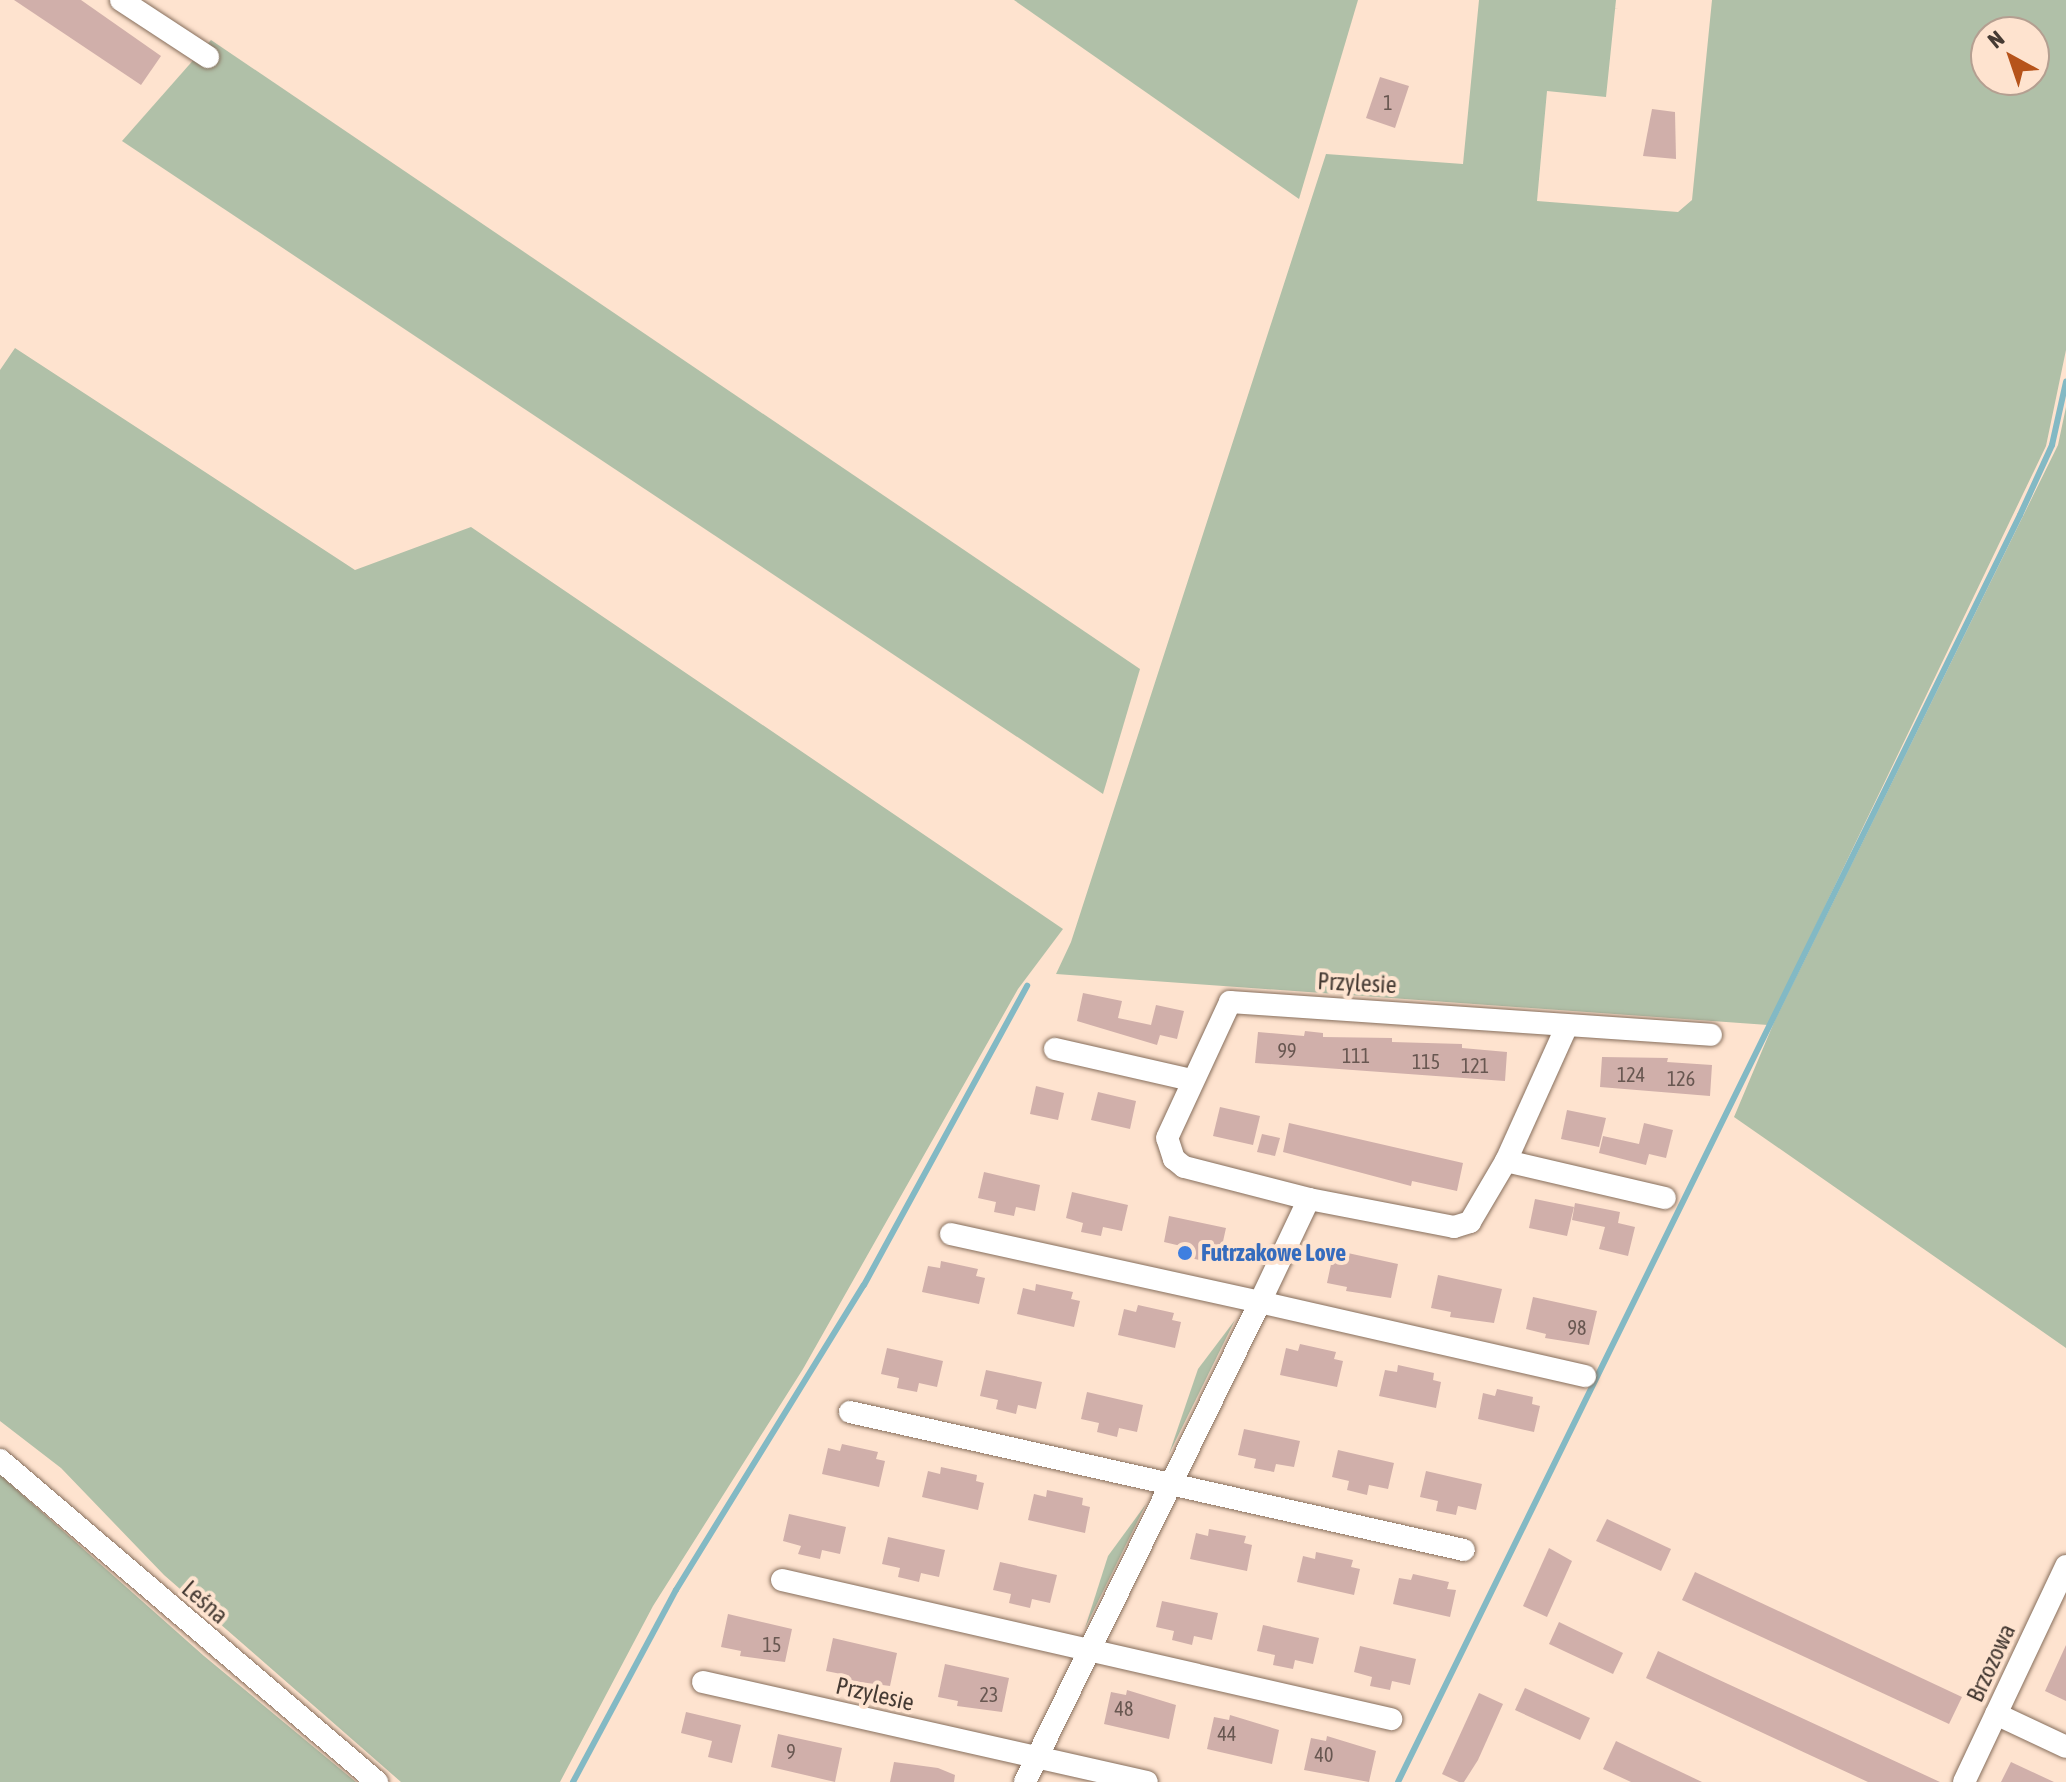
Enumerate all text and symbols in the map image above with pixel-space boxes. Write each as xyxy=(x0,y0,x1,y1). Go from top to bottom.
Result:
north arrow xyxy=(1970,16,2050,96)
text: N xyxy=(1983,25,2009,53)
house number: 1 xyxy=(1383,90,1393,114)
street label: Przylesie xyxy=(1317,967,1397,999)
house number: 99 xyxy=(1278,1038,1296,1062)
house number: 111 xyxy=(1342,1043,1370,1067)
house number: 115 xyxy=(1412,1049,1440,1073)
house number: 121 xyxy=(1461,1053,1489,1077)
house number: 124 xyxy=(1617,1062,1645,1086)
house number: 126 xyxy=(1667,1066,1695,1090)
place label: Futrzakowe Love xyxy=(1201,1239,1346,1267)
marker: Futrzakowe Love xyxy=(1176,1244,1194,1262)
house number: 98 xyxy=(1568,1315,1586,1339)
street label: Leśna xyxy=(176,1574,234,1630)
street label: Brzozowa xyxy=(1960,1619,2022,1707)
house number: 15 xyxy=(763,1632,781,1656)
street label: Przylesie xyxy=(833,1671,917,1717)
house number: 23 xyxy=(980,1682,998,1706)
house number: 48 xyxy=(1115,1696,1133,1720)
house number: 44 xyxy=(1218,1721,1236,1745)
house number: 9 xyxy=(786,1739,796,1763)
house number: 40 xyxy=(1315,1742,1333,1766)

